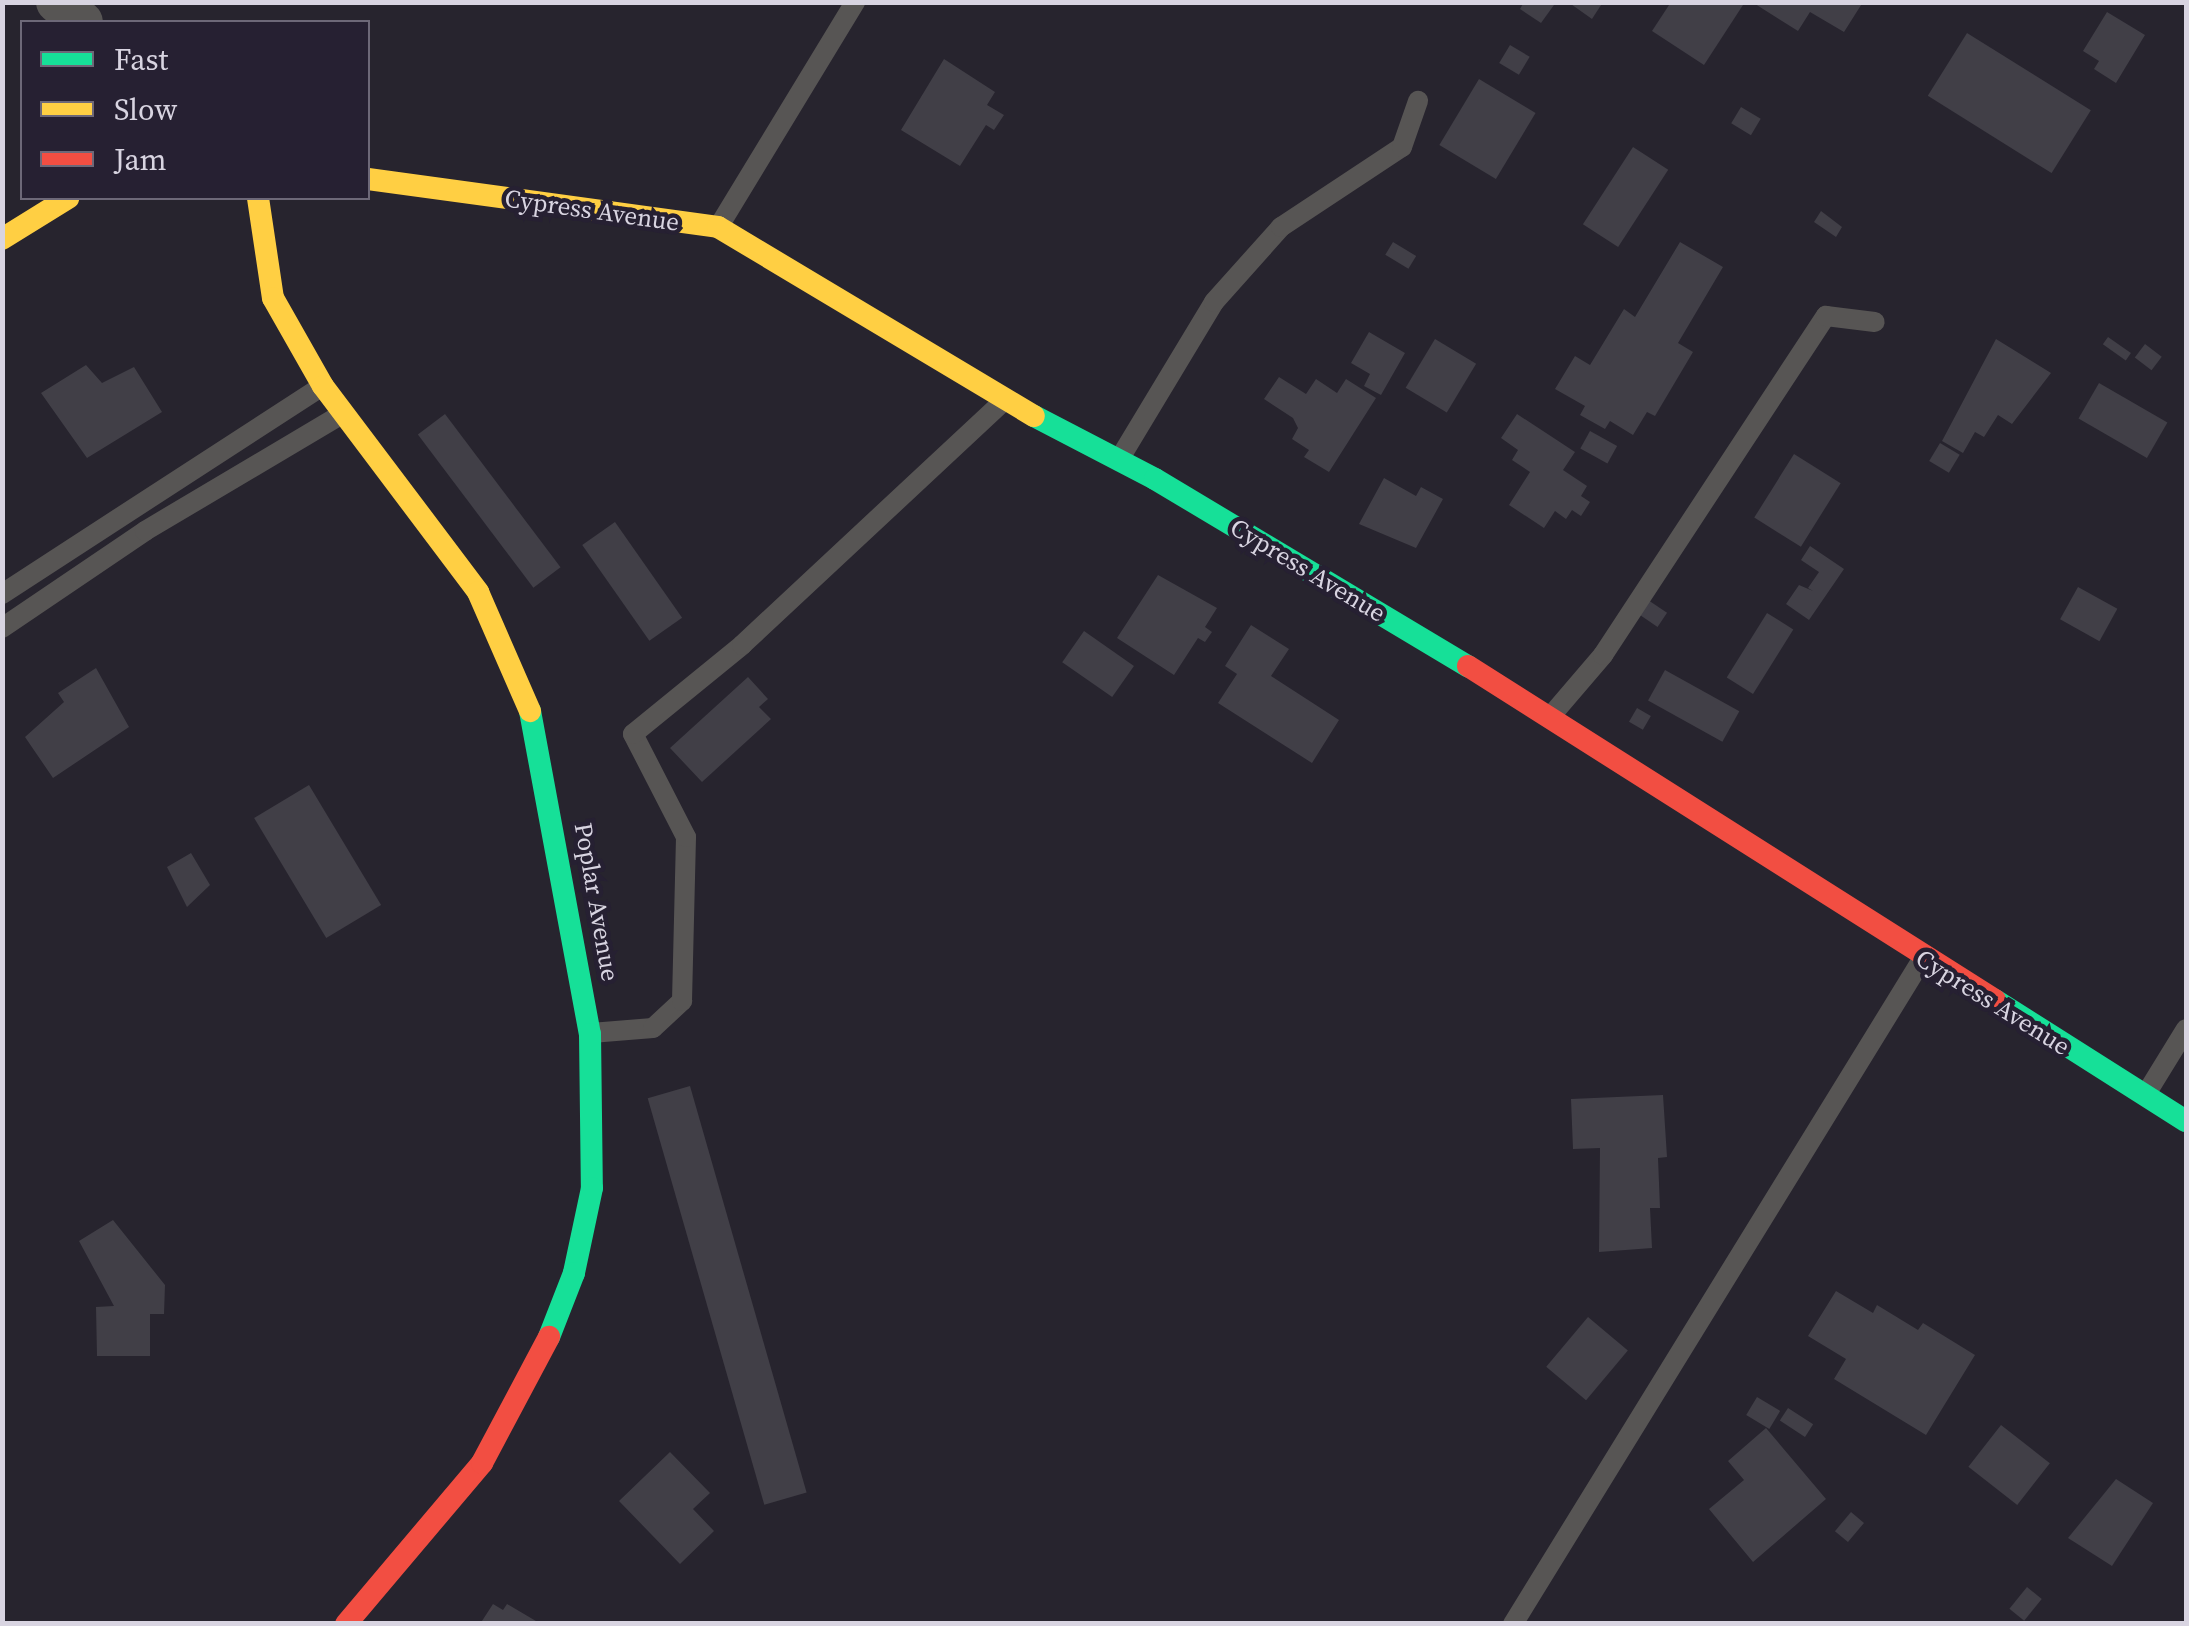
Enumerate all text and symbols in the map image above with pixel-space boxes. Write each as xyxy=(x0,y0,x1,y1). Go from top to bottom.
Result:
legend xyxy=(20,20,370,200)
text: Fast xyxy=(114,39,168,80)
text: Slow xyxy=(114,89,177,130)
text: Jam xyxy=(114,139,167,180)
street label: Cypress Avenue xyxy=(503,183,681,237)
street label: Cypress Avenue xyxy=(1225,512,1391,628)
street label: Poplar Avenue xyxy=(568,820,626,984)
street label: Cypress Avenue xyxy=(1910,943,2076,1061)

